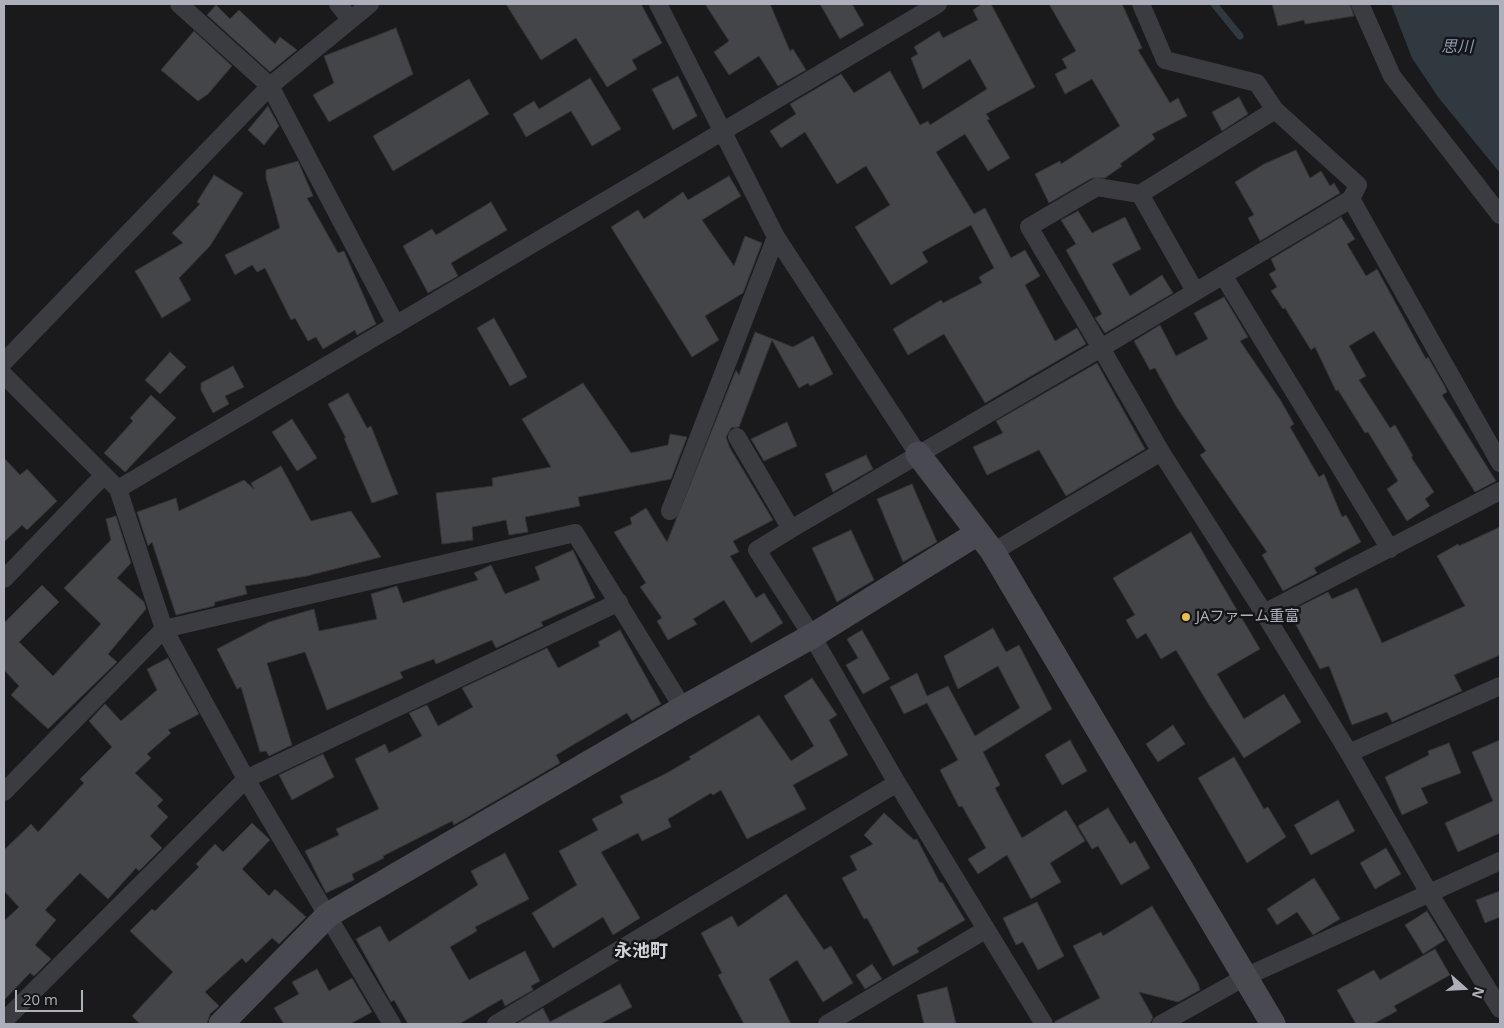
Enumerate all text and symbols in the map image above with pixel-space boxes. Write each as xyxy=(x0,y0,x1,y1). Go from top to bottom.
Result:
water label: 思川 xyxy=(1441,37,1473,57)
place label: JAファーム重富 xyxy=(1196,608,1300,626)
marker: JAファーム重富 xyxy=(1180,611,1192,623)
district label: 永池町 xyxy=(614,941,668,963)
north arrow xyxy=(1439,963,1489,1013)
scale bar xyxy=(18,980,85,1012)
text: N xyxy=(1468,985,1489,1002)
text: 20 m xyxy=(23,989,58,1009)

